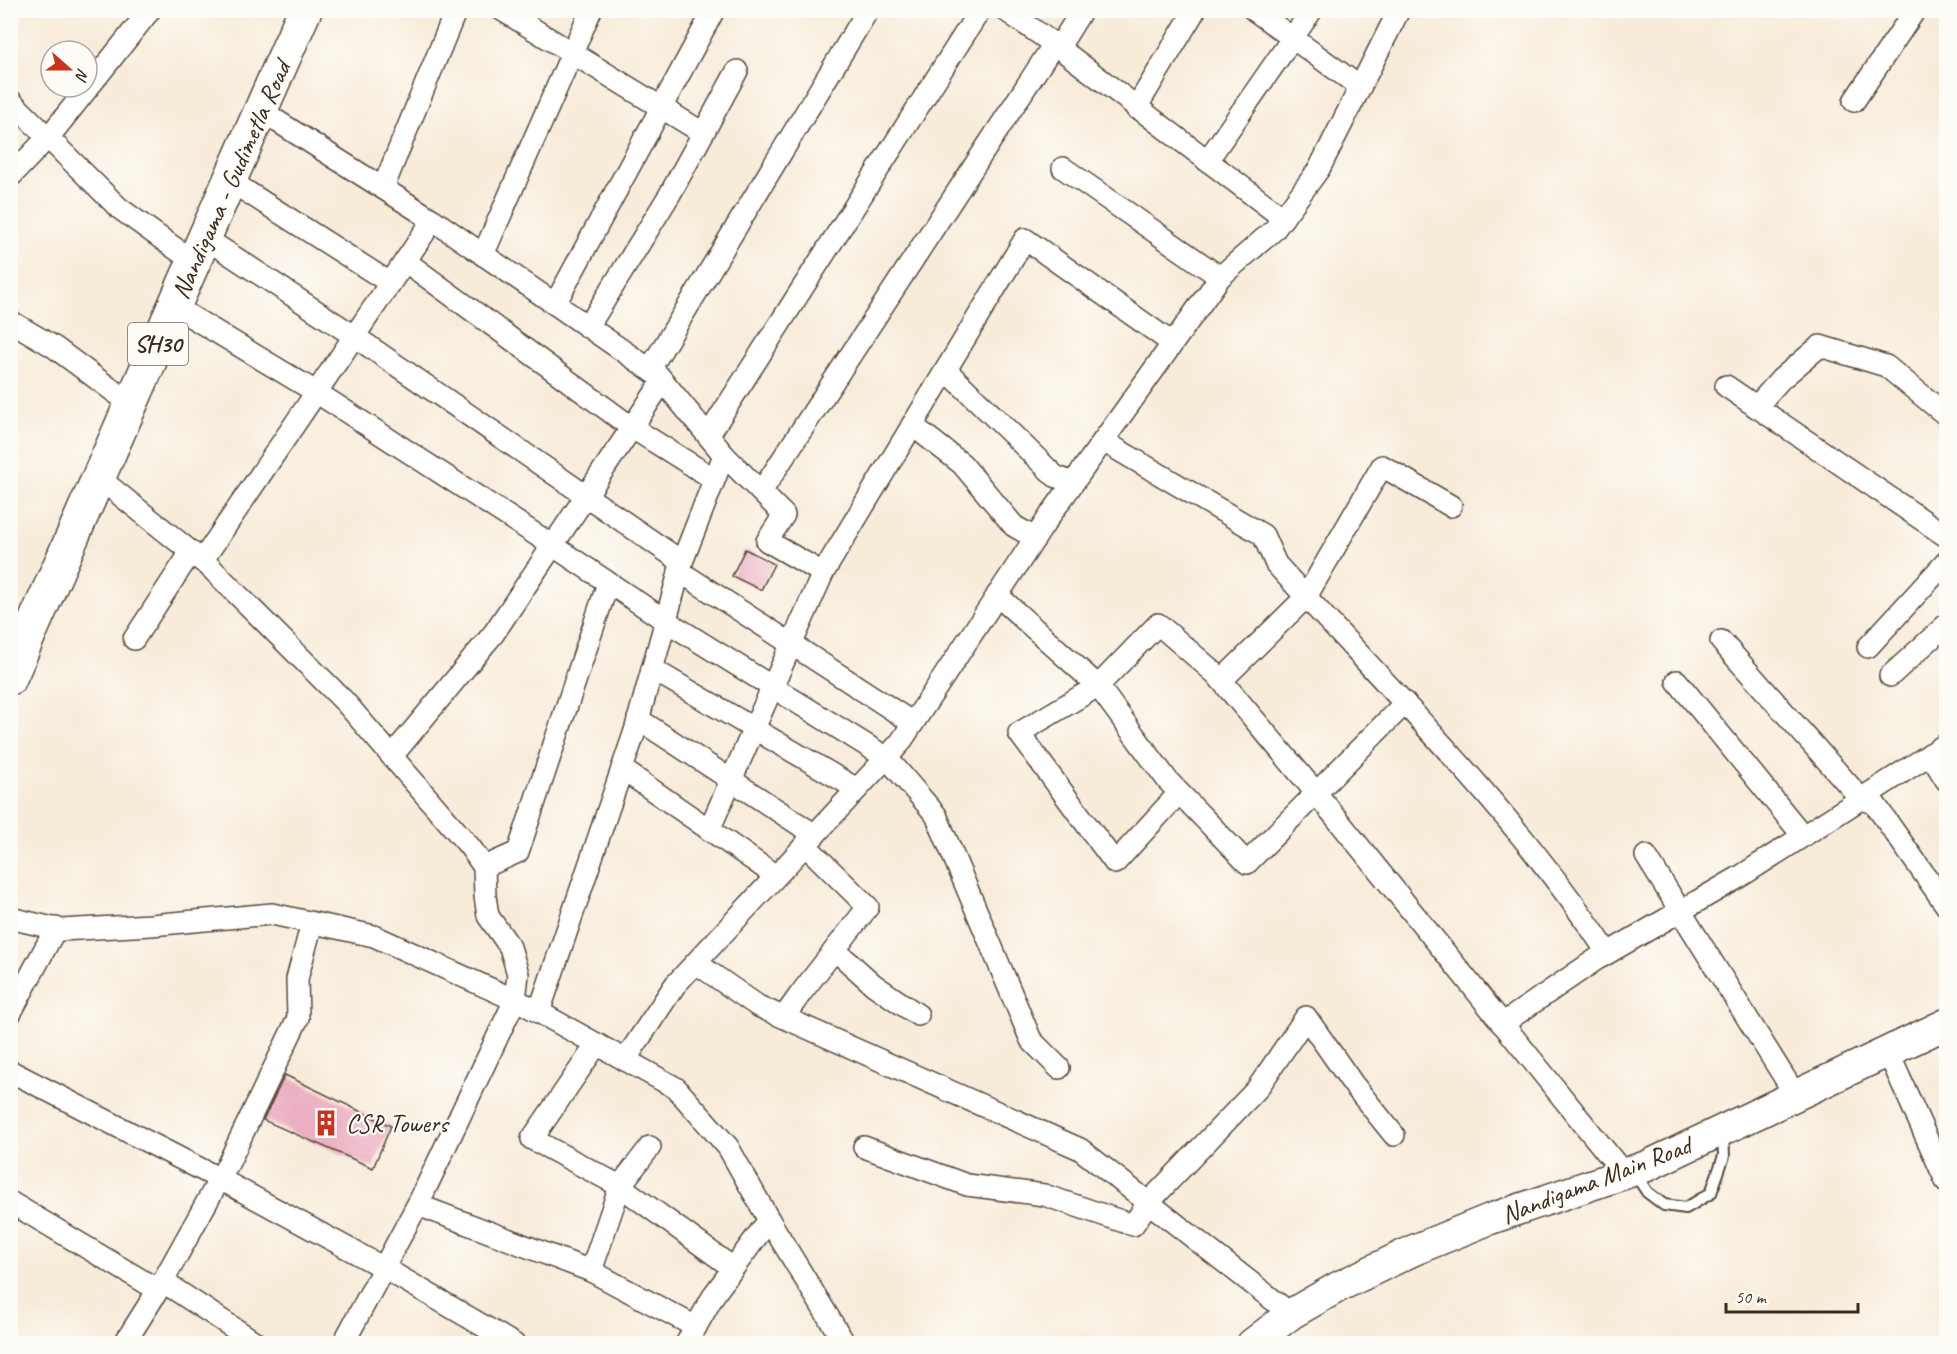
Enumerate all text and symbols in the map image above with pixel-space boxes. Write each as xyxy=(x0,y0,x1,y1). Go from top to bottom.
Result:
north arrow xyxy=(39,39,99,99)
street label: Nandigama - Gudimetla Road xyxy=(164,53,300,304)
text: N xyxy=(70,66,93,85)
road number: SH30 xyxy=(128,323,188,365)
place label: CSR Towers xyxy=(346,1107,450,1140)
building icon: CSR Towers xyxy=(311,1108,341,1138)
street label: Nandigama Main Road xyxy=(1496,1127,1699,1231)
scale bar xyxy=(1726,1276,1858,1314)
text: 50 m xyxy=(1735,1286,1768,1308)

